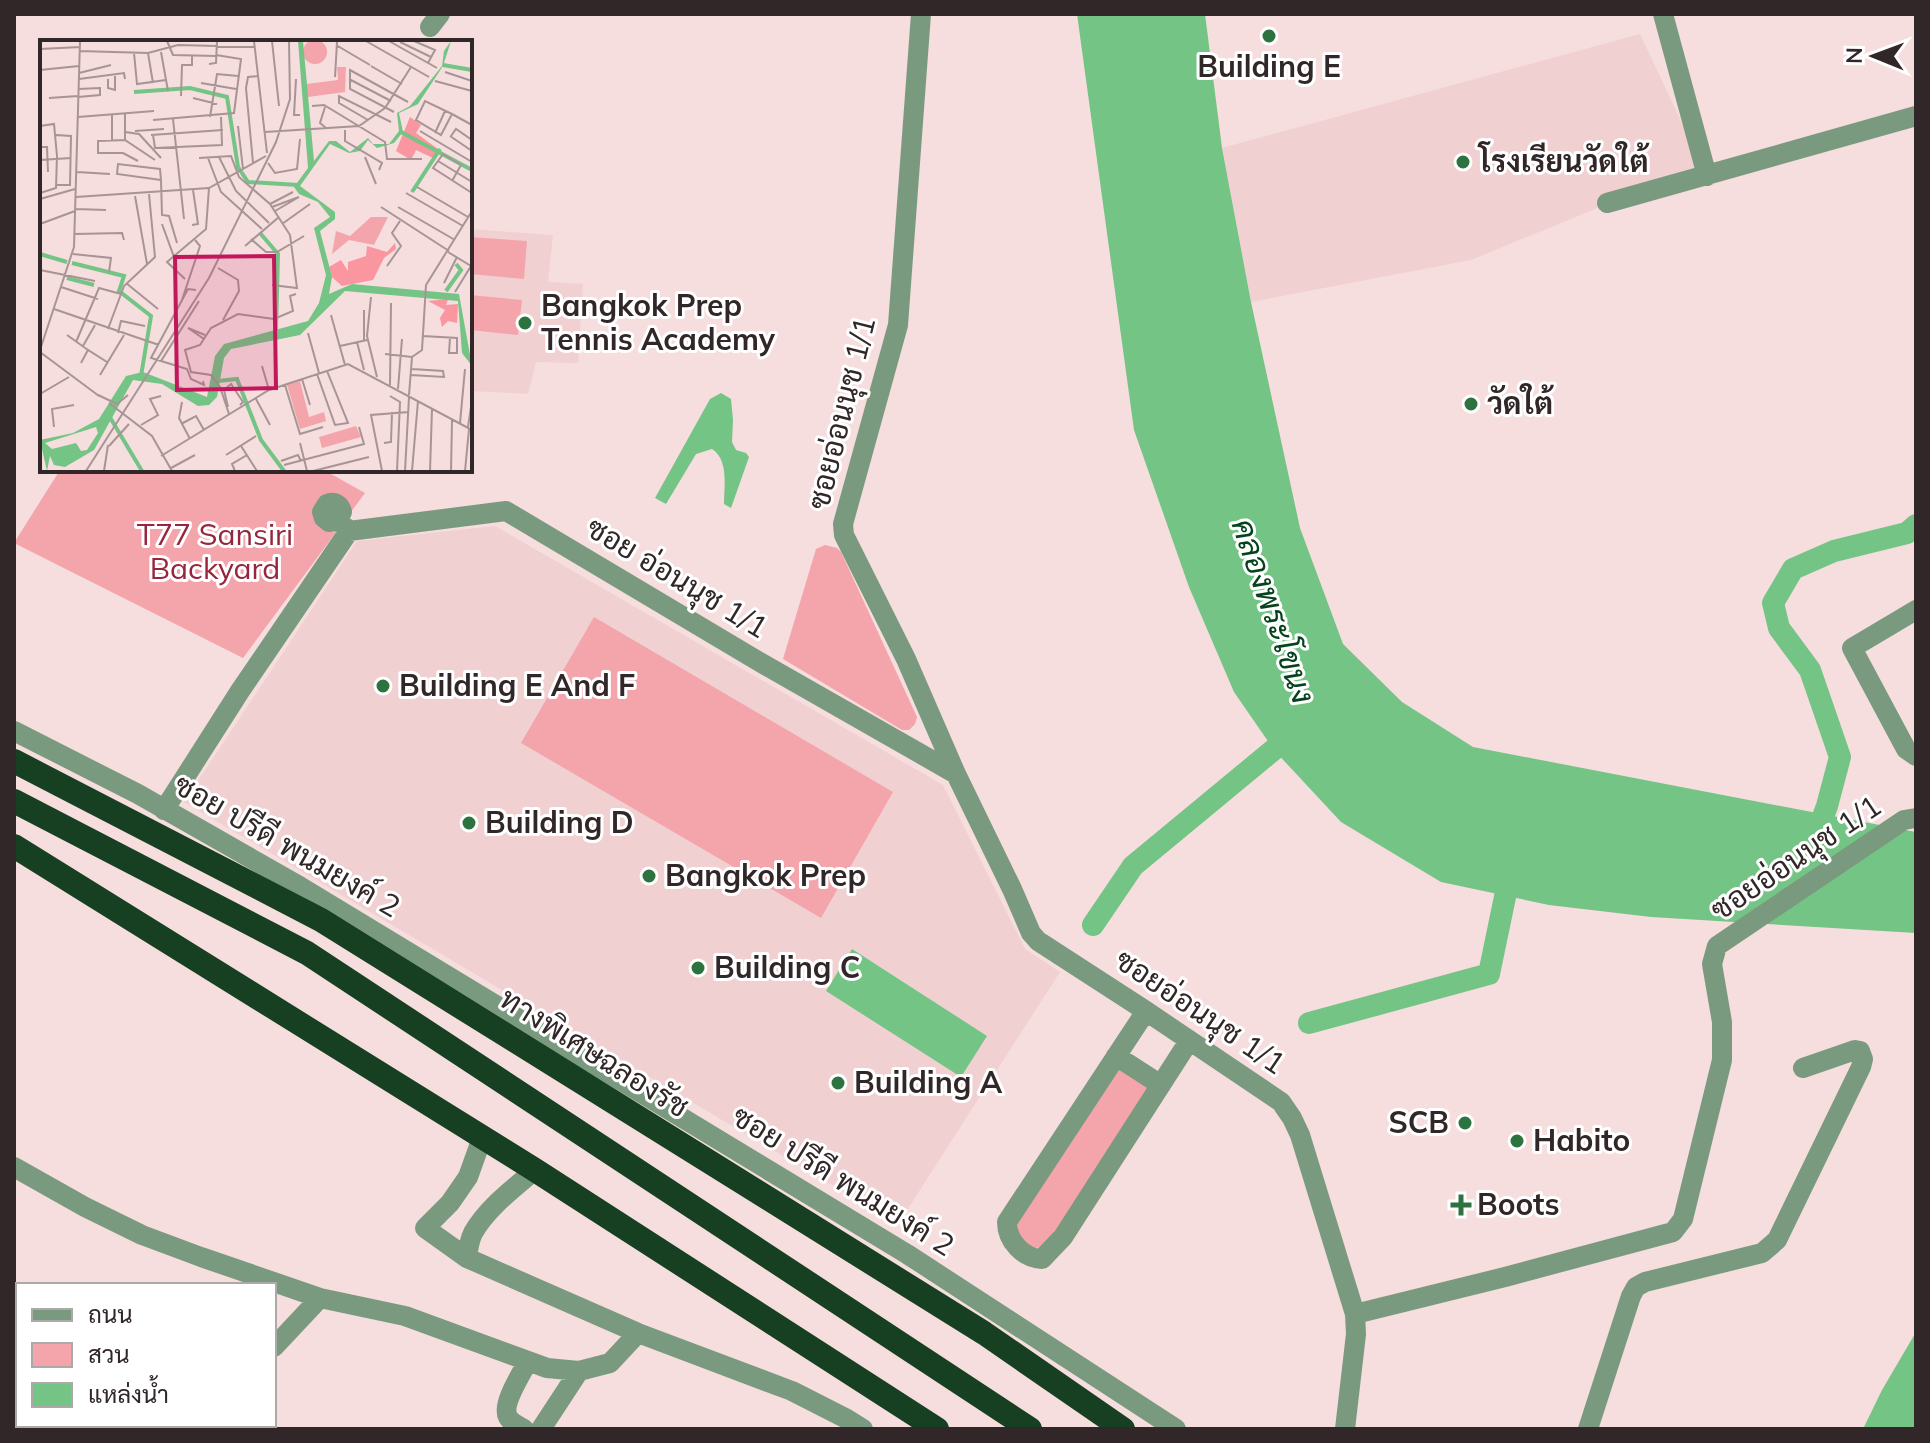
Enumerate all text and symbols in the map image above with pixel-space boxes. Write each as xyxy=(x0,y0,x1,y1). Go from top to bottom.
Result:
north arrow xyxy=(1834,16,1914,96)
marker: Building E xyxy=(1260,27,1278,45)
inset map xyxy=(40,40,472,472)
place label: Building E xyxy=(1197,47,1341,85)
text: N xyxy=(1840,47,1868,64)
place label: โรงเรียนวัดใต้ xyxy=(1477,141,1650,180)
marker: โรงเรียนวัดใต้ xyxy=(1454,153,1472,171)
place label: Bangkok Prep Tennis Academy xyxy=(541,286,776,358)
street label: ซอยอ่อนนุช 1/1 xyxy=(799,312,886,514)
marker: Bangkok Prep Tennis Academy xyxy=(516,314,534,332)
place label: วัดใต้ xyxy=(1487,383,1555,422)
marker: วัดใต้ xyxy=(1462,395,1480,413)
street label: ซอย อ่อนนุช 1/1 xyxy=(578,508,775,649)
water label: คลองพระโขนง xyxy=(1224,513,1324,708)
park label: T77 Sansiri Backyard xyxy=(137,515,293,587)
place label: Building E And F xyxy=(399,666,635,704)
marker: Building E And F xyxy=(374,677,392,695)
street label: ซอย ปรีดี พนมยงค์ 2 xyxy=(168,765,407,925)
street label: ซอยอ่อนนุช 1/1 xyxy=(1703,786,1890,931)
place label: Building D xyxy=(485,803,634,841)
marker: Building D xyxy=(460,814,478,832)
place label: Bangkok Prep xyxy=(665,856,866,894)
marker: Bangkok Prep xyxy=(640,867,658,885)
street label: ซอยอ่อนนุช 1/1 xyxy=(1106,940,1293,1085)
place label: Building C xyxy=(714,948,860,986)
marker: Building C xyxy=(689,959,707,977)
street label: ทางพิเศษฉลองรัช xyxy=(493,979,696,1125)
place label: Building A xyxy=(854,1063,1003,1101)
marker: Building A xyxy=(829,1074,847,1092)
street label: ซอย ปรีดี พนมยงค์ 2 xyxy=(725,1097,962,1264)
place label: SCB xyxy=(1388,1103,1449,1141)
marker: SCB xyxy=(1456,1114,1474,1132)
place label: Habito xyxy=(1533,1121,1630,1159)
marker: Habito xyxy=(1508,1132,1526,1150)
place label: Boots xyxy=(1477,1185,1559,1223)
marker: Boots xyxy=(1452,1196,1470,1214)
legend xyxy=(16,1283,276,1427)
text: ถนน xyxy=(88,1299,133,1329)
text: สวน xyxy=(88,1339,130,1369)
text: แหล่งน้ำ xyxy=(88,1375,169,1409)

